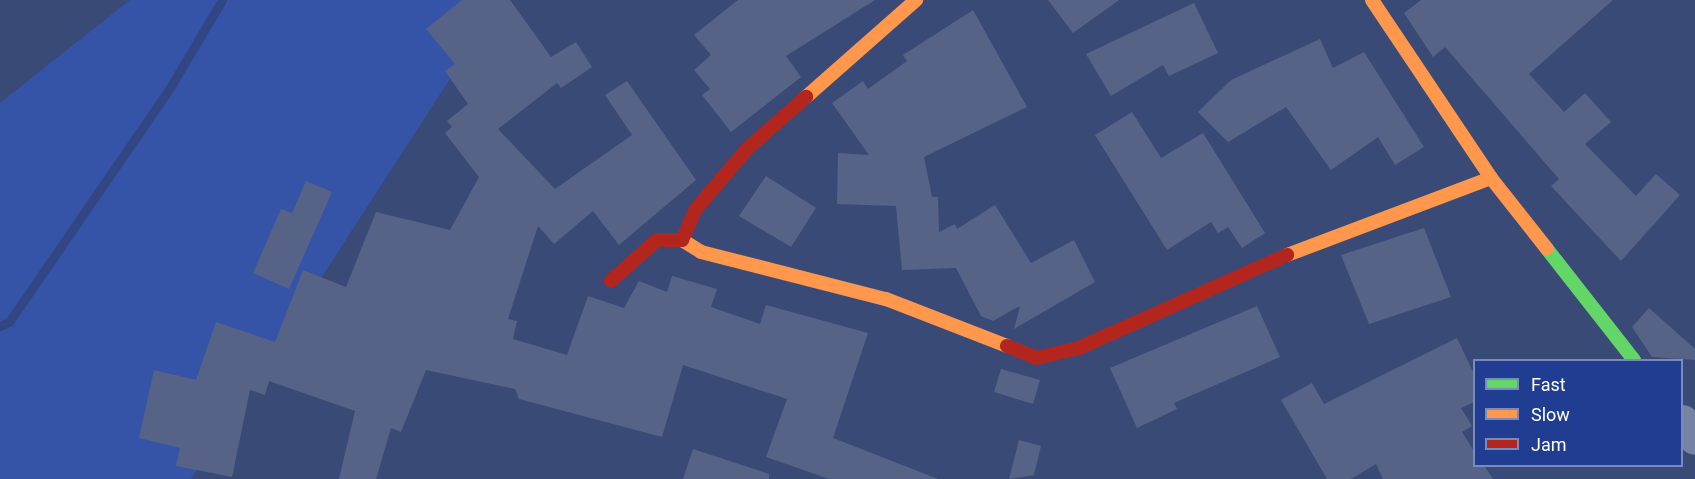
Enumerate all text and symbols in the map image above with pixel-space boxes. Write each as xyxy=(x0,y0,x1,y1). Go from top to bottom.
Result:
legend xyxy=(1473,359,1683,467)
text: Fast xyxy=(1531,374,1566,395)
text: Slow xyxy=(1531,404,1570,425)
text: Jam xyxy=(1531,434,1567,455)

